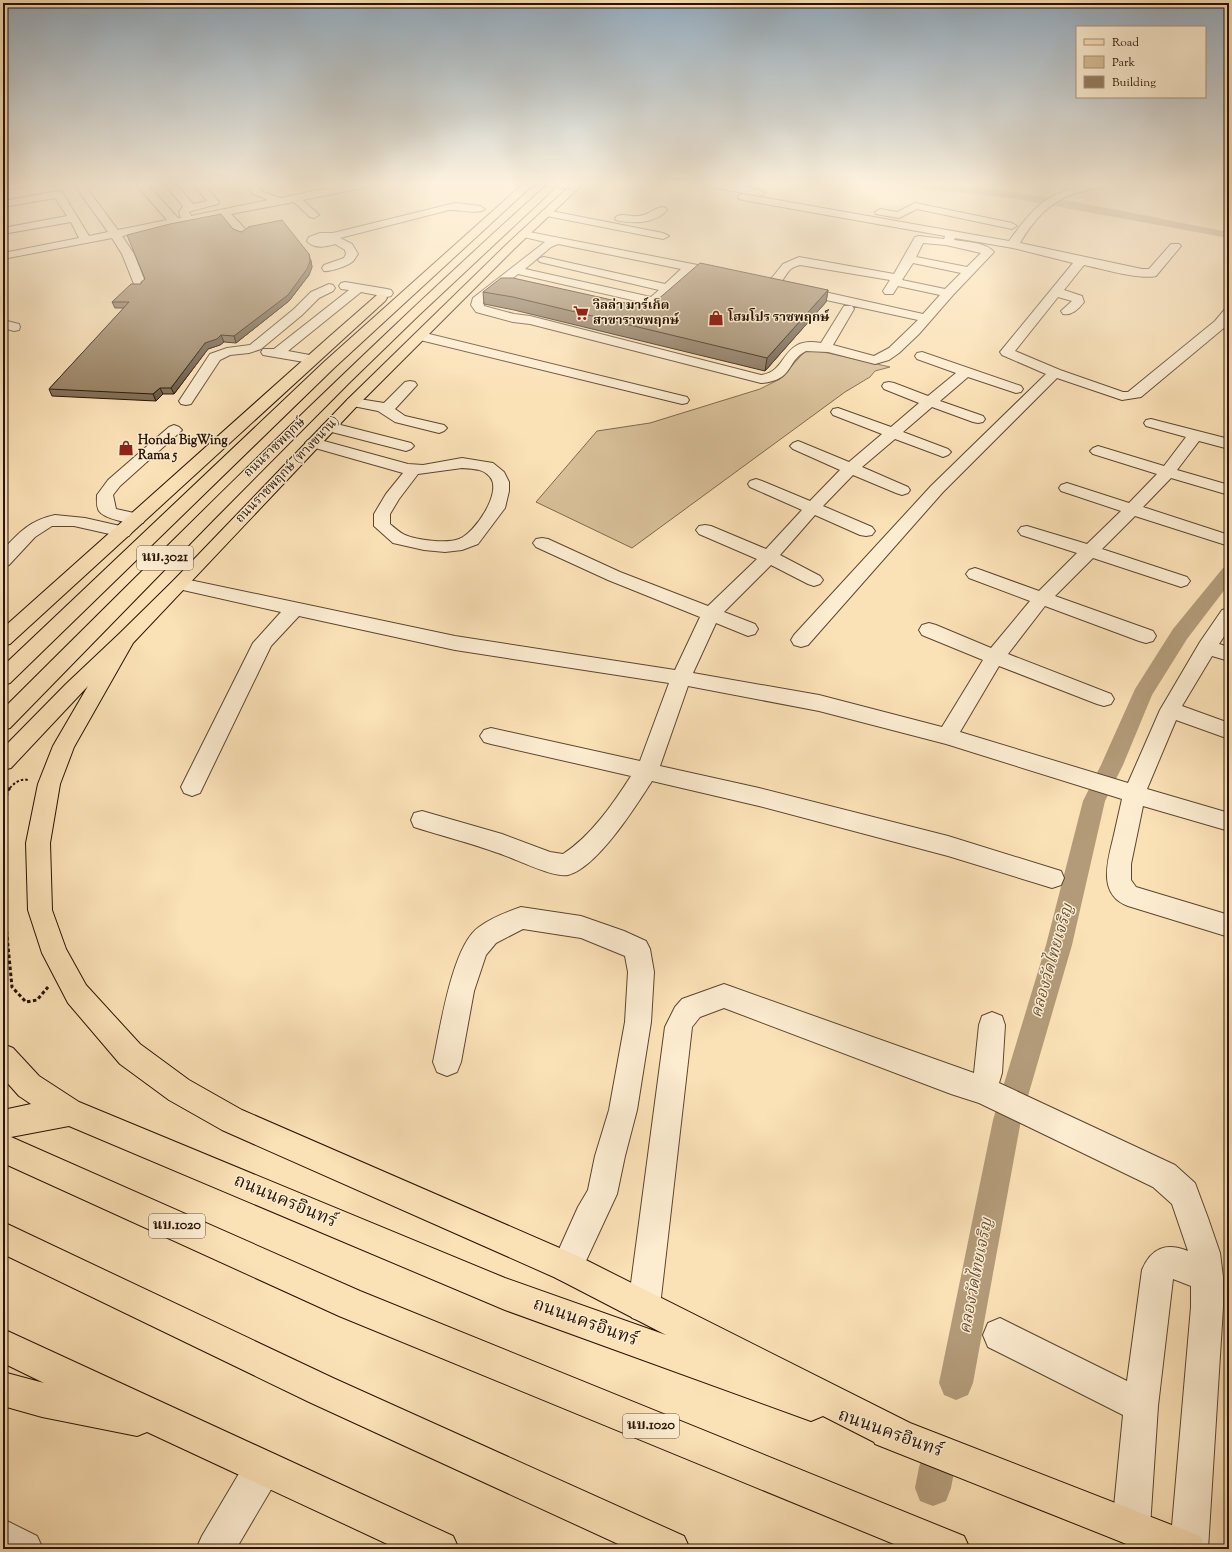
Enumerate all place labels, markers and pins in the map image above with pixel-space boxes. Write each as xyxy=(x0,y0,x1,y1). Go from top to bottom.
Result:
place label: วิลล่า มาร์เก็ต สาขาราชพฤกษ์ xyxy=(592,297,680,330)
supermarket icon: วิลล่า มาร์เก็ต สาขาราชพฤกษ์ xyxy=(572,304,590,322)
place label: โฮมโปร ราชพฤกษ์ xyxy=(727,308,830,327)
shop icon: โฮมโปร ราชพฤกษ์ xyxy=(707,309,725,327)
place label: Honda BigWing Rama 5 xyxy=(138,432,228,465)
shop icon: Honda BigWing Rama 5 xyxy=(117,439,135,457)

